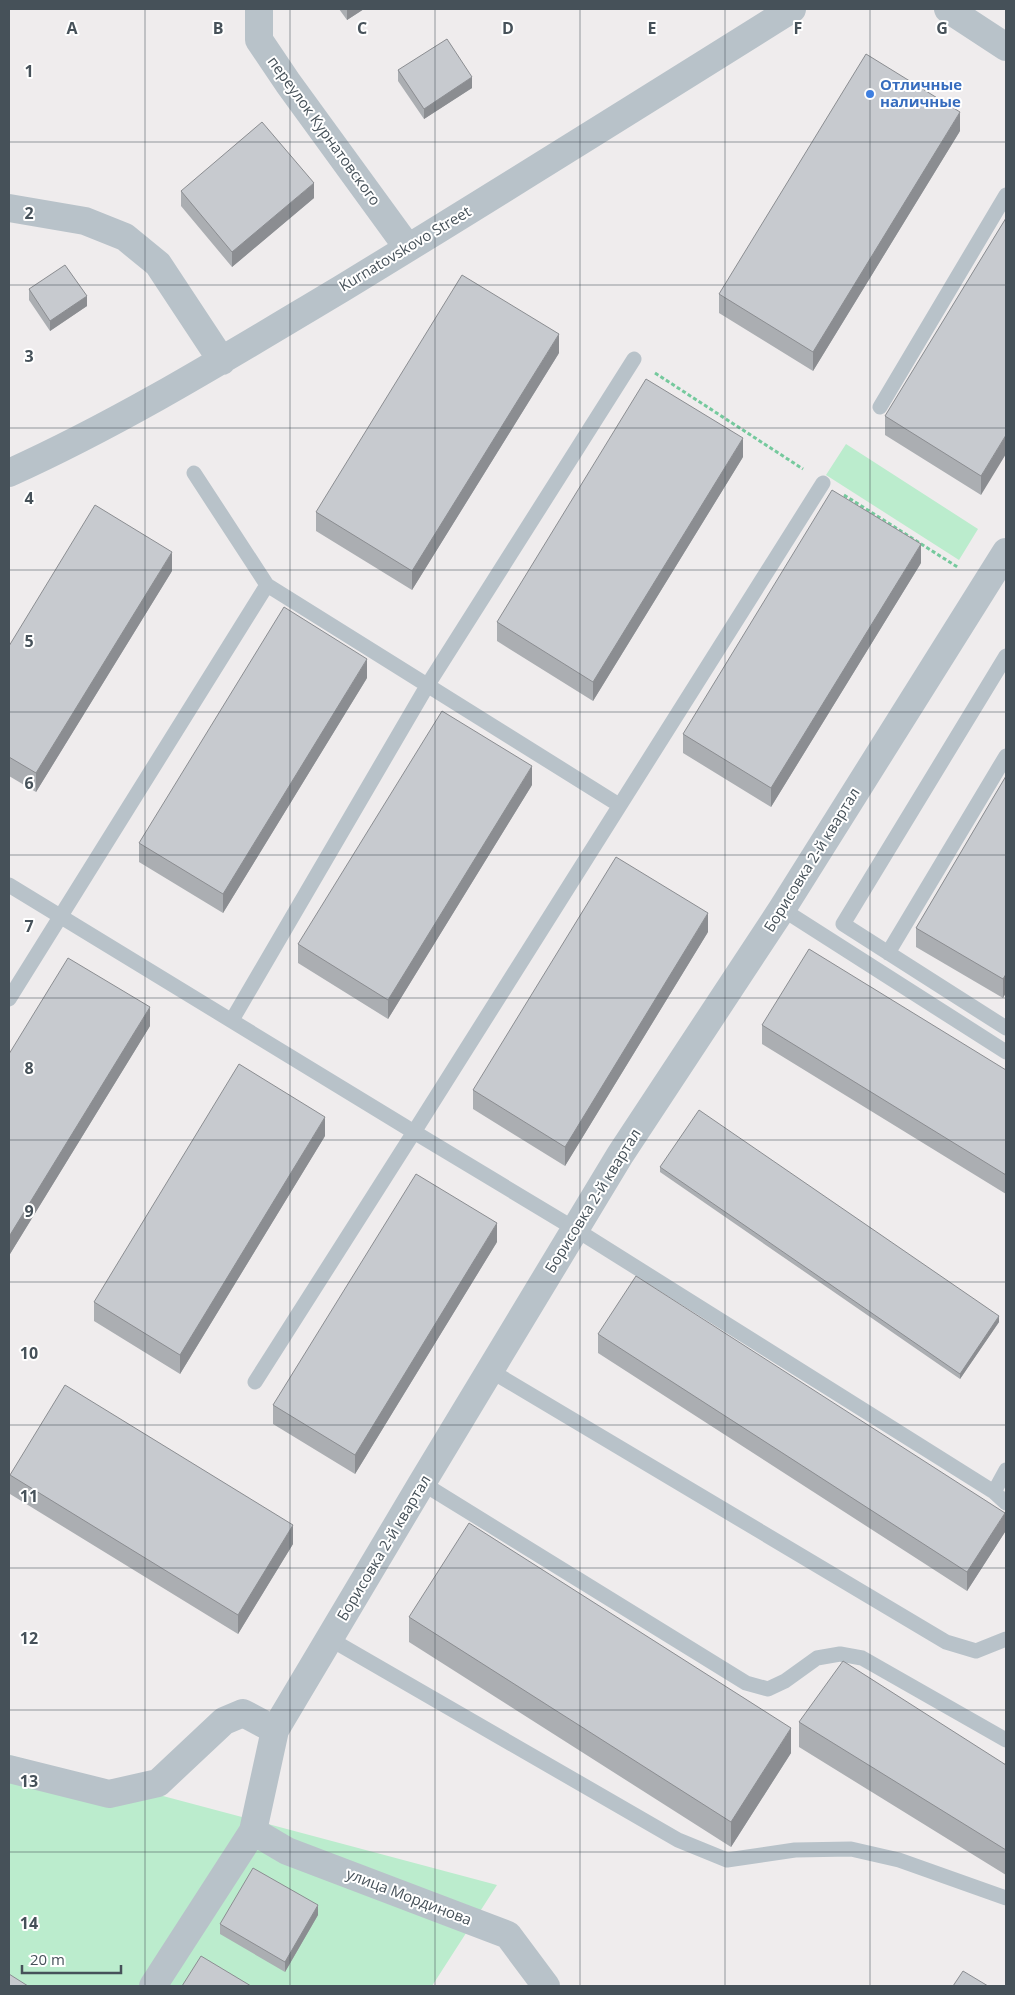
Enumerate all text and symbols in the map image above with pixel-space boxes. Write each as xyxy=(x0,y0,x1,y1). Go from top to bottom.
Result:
text: A xyxy=(66,17,78,39)
text: B xyxy=(213,17,223,39)
text: C xyxy=(357,17,367,39)
text: D xyxy=(502,17,514,39)
text: E xyxy=(648,17,657,39)
text: F xyxy=(794,17,802,39)
text: G xyxy=(936,17,948,39)
street label: переулок Курнатовского xyxy=(264,52,386,209)
text: 1 xyxy=(24,60,34,82)
place label: Отличные наличные xyxy=(880,74,962,111)
marker: Отличные наличные xyxy=(864,88,876,100)
street label: Kurnatovskovo Street xyxy=(335,201,474,295)
text: 2 xyxy=(24,202,34,224)
text: 3 xyxy=(24,345,34,367)
text: 4 xyxy=(24,487,34,509)
text: 5 xyxy=(24,630,34,652)
text: 6 xyxy=(24,772,34,794)
street label: Борисовка 2-й квартал xyxy=(759,784,864,935)
text: 7 xyxy=(24,915,34,937)
text: 8 xyxy=(24,1057,34,1079)
street label: Борисовка 2-й квартал xyxy=(540,1125,645,1276)
text: 9 xyxy=(24,1200,34,1222)
text: 10 xyxy=(20,1342,38,1364)
street label: Борисовка 2-й квартал xyxy=(332,1471,435,1624)
text: 11 xyxy=(20,1485,38,1507)
text: 12 xyxy=(20,1627,38,1649)
text: 13 xyxy=(20,1770,38,1792)
street label: улица Мординова xyxy=(344,1863,475,1929)
text: 14 xyxy=(20,1912,38,1934)
scale bar xyxy=(22,1942,121,1974)
text: 20 m xyxy=(30,1949,65,1969)

